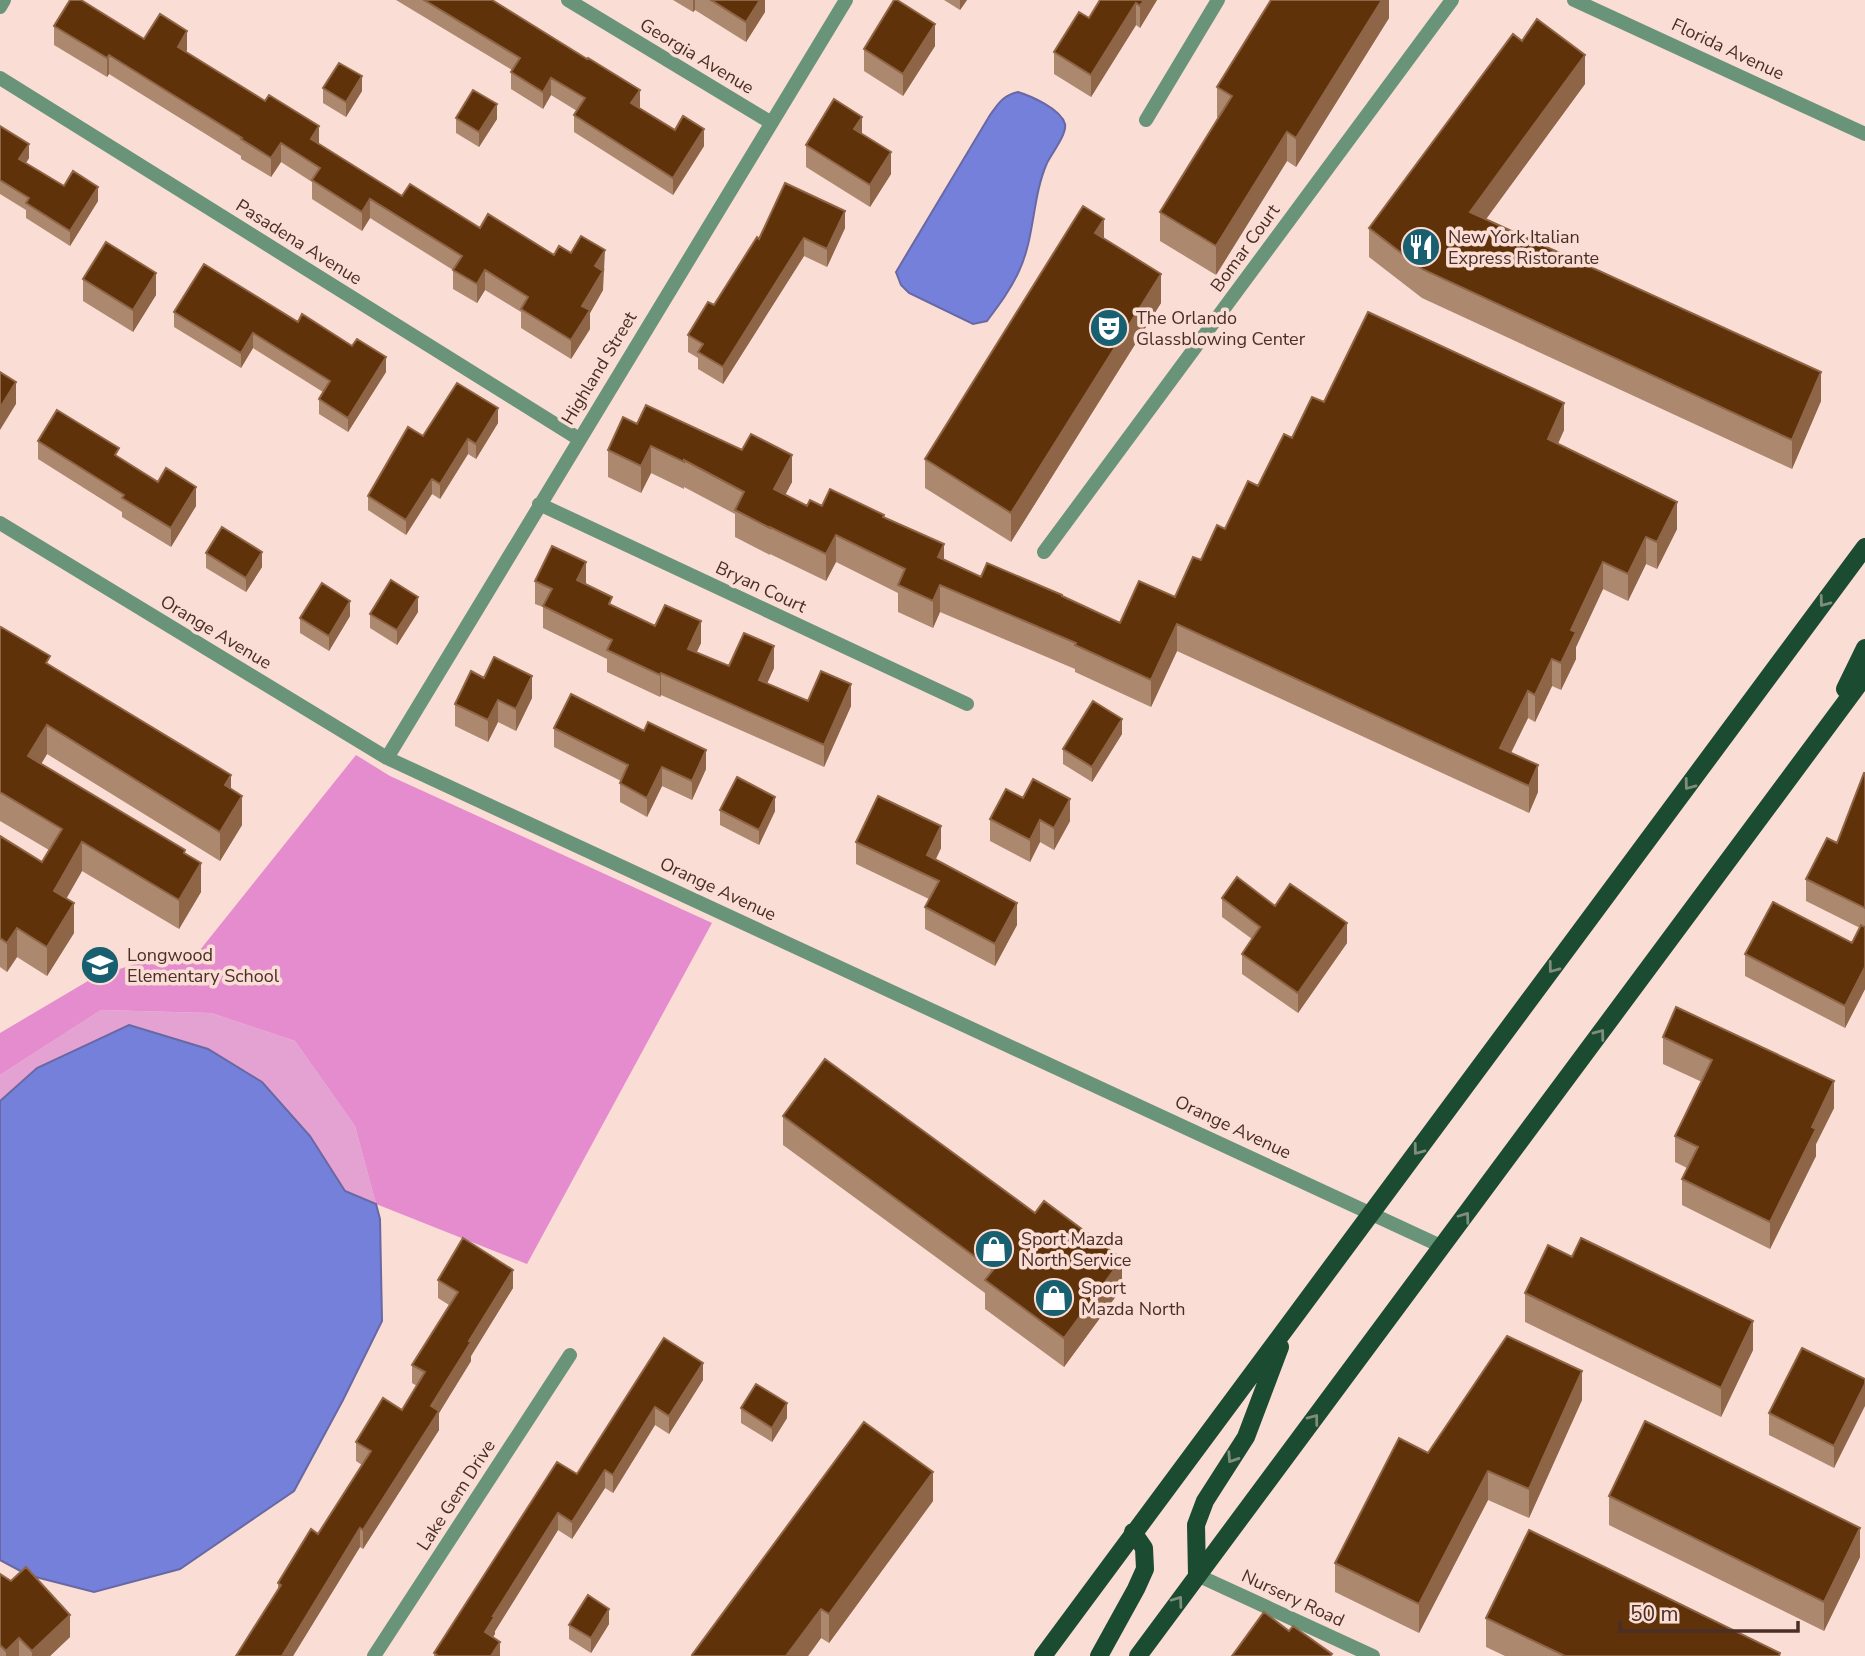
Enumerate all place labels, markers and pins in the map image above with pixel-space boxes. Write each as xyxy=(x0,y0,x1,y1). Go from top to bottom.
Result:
place label: New York Italian Express Ristorante xyxy=(1448,225,1599,270)
restaurant icon: New York Italian Express Ristorante xyxy=(1400,226,1442,268)
place label: The Orlando Glassblowing Center xyxy=(1136,306,1306,351)
theatre icon: The Orlando Glassblowing Center xyxy=(1088,307,1130,349)
place label: Longwood Elementary School xyxy=(127,943,280,988)
school or university icon: Longwood Elementary School xyxy=(79,944,121,986)
place label: Sport Mazda North Service xyxy=(1021,1227,1131,1272)
shop icon: Sport Mazda North Service xyxy=(973,1228,1015,1270)
place label: Sport Mazda North xyxy=(1081,1276,1186,1321)
shop icon: Sport Mazda North xyxy=(1033,1277,1075,1319)

